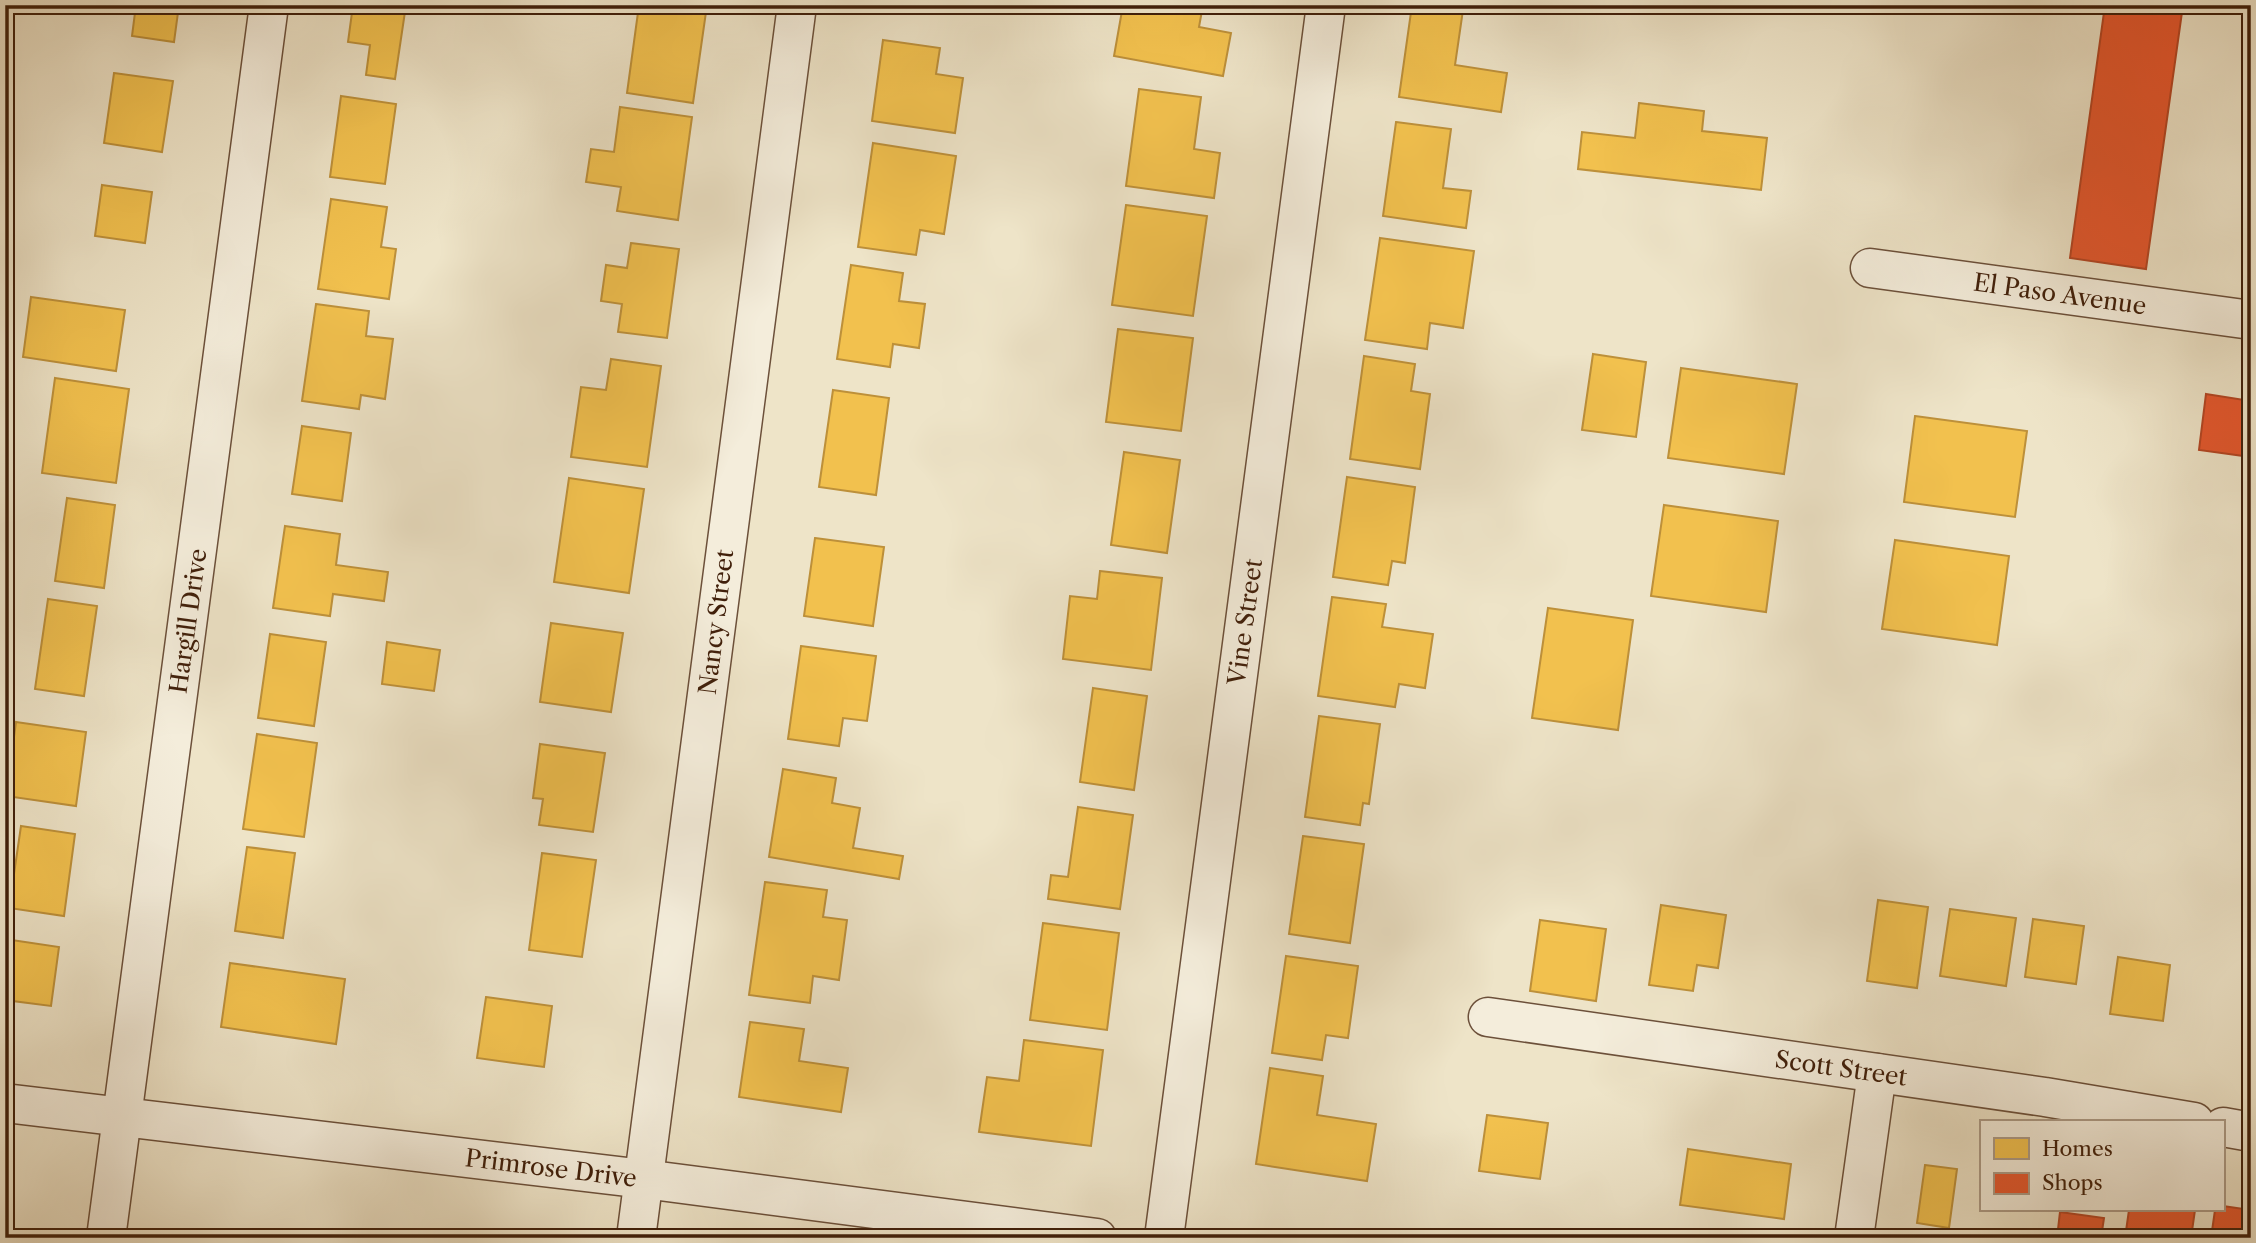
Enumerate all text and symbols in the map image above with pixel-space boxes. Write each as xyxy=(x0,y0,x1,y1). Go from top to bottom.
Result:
street label: El Paso Avenue xyxy=(1972,268,2148,320)
street label: Hargill Drive xyxy=(163,547,213,695)
street label: Nancy Street xyxy=(693,547,739,696)
street label: Vine Street xyxy=(1222,556,1268,688)
street label: Scott Street xyxy=(1773,1044,1909,1092)
legend xyxy=(1980,1120,2224,1212)
text: Homes xyxy=(2042,1136,2113,1161)
street label: Primrose Drive xyxy=(463,1143,639,1193)
text: Shops xyxy=(2042,1170,2103,1195)

